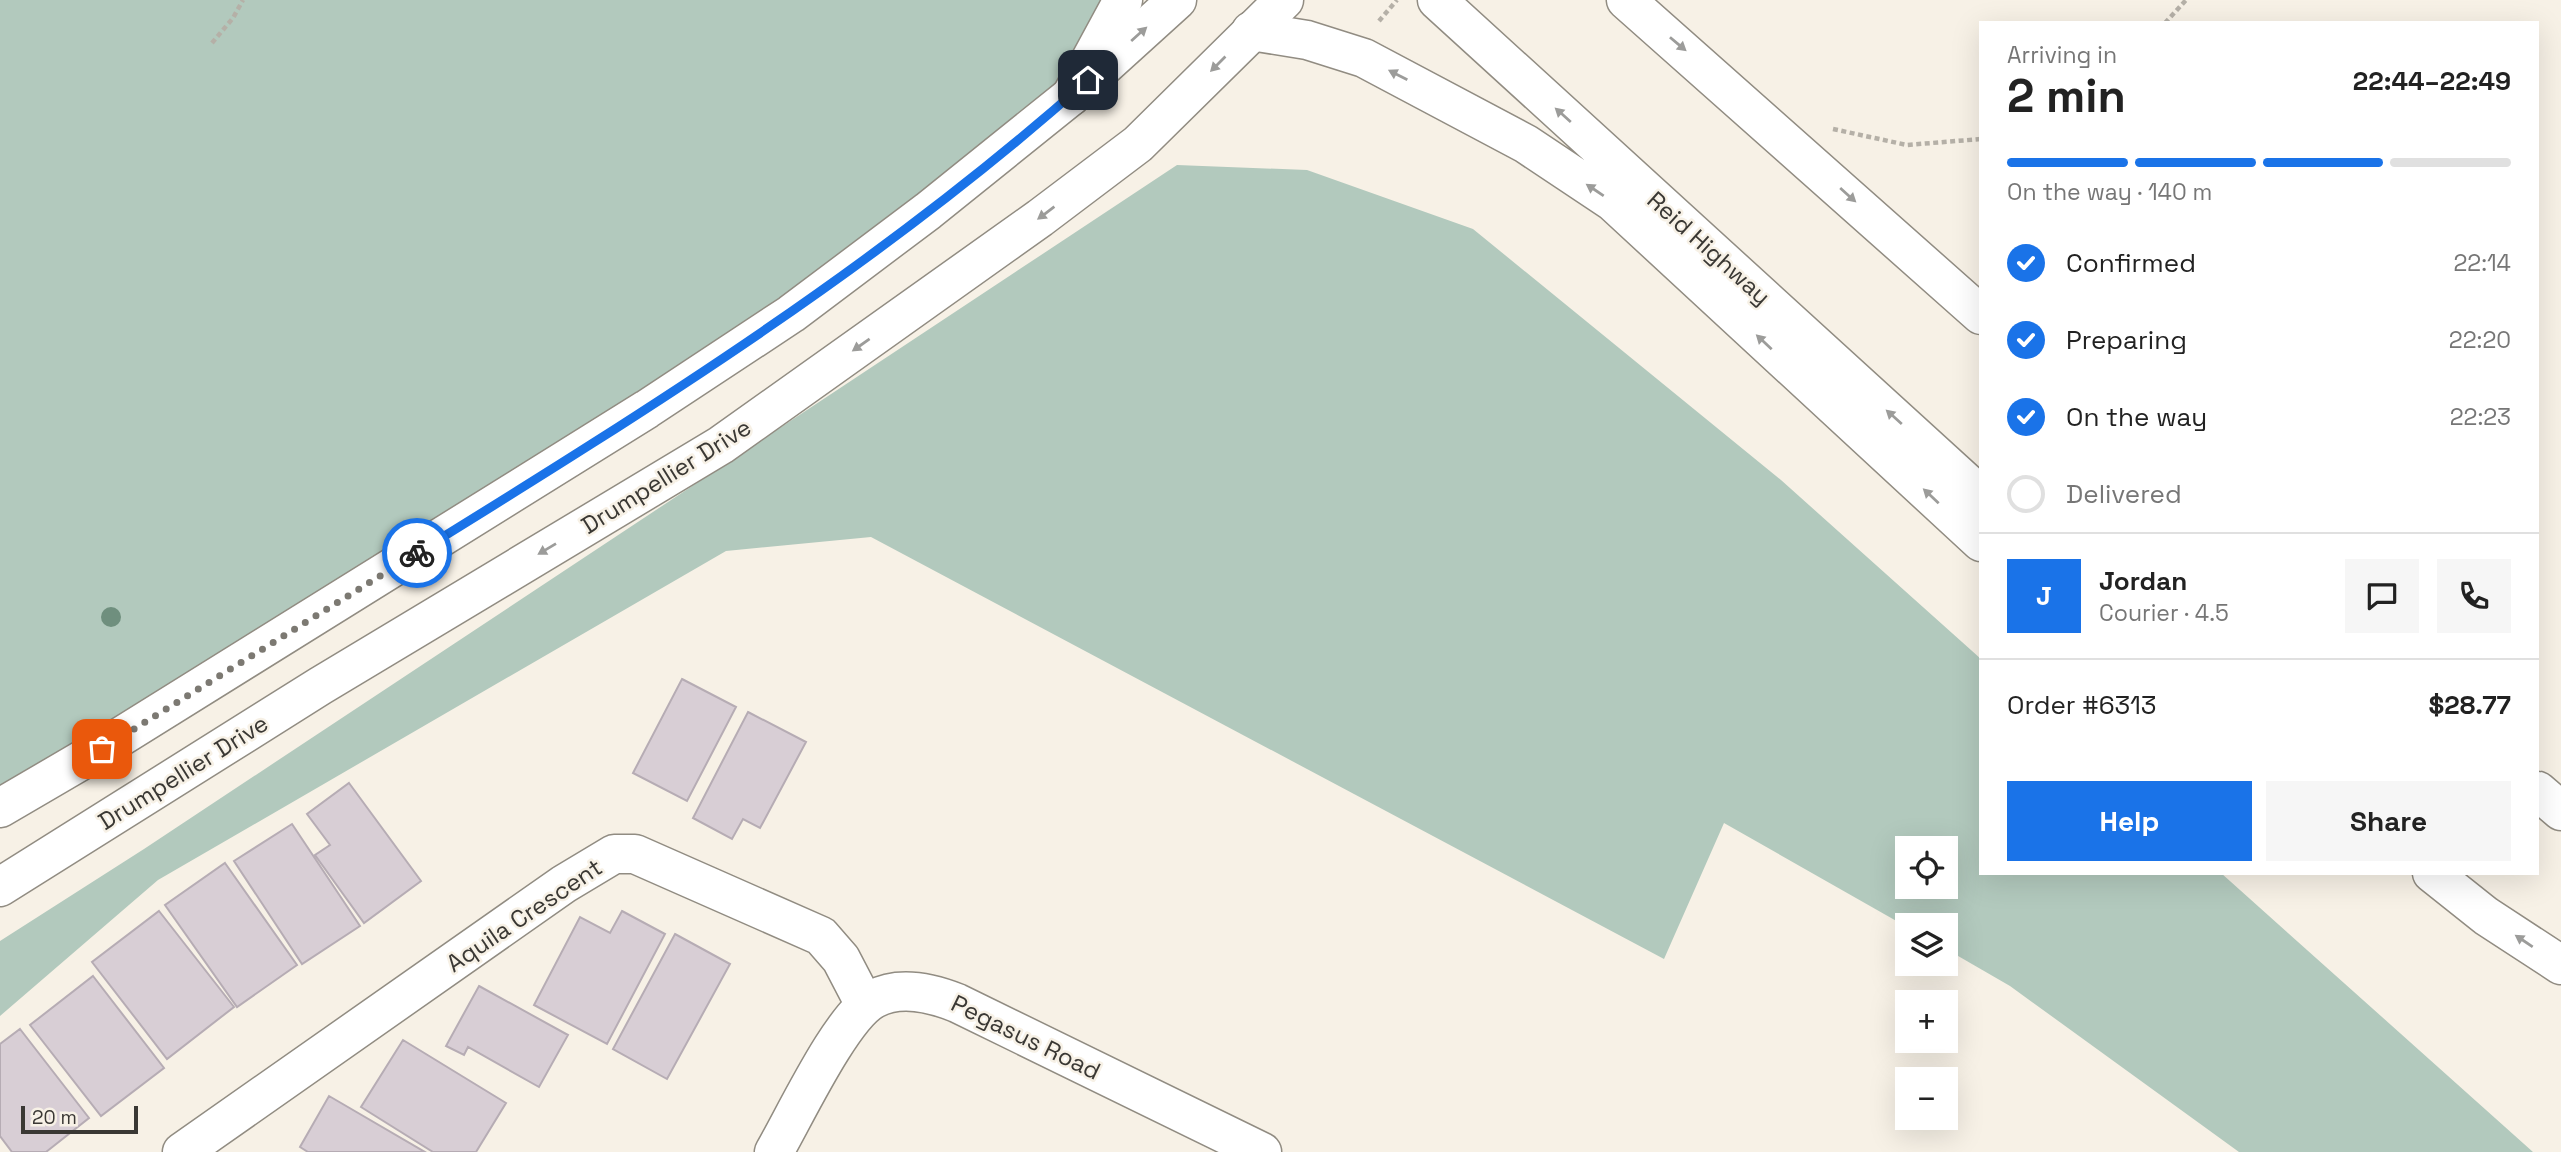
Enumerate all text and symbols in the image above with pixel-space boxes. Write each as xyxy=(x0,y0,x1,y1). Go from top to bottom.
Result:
one-way arrow xyxy=(1131,27,1148,42)
one-way arrow xyxy=(1670,36,1687,51)
text: Arriving in xyxy=(2007,40,2117,70)
pin xyxy=(1058,50,1118,110)
one-way arrow xyxy=(1209,56,1226,73)
icon: home xyxy=(1069,61,1107,99)
text: 22:44–22:49 xyxy=(2353,64,2511,98)
text: 2 min xyxy=(2007,67,2126,125)
one-way arrow xyxy=(1388,70,1408,81)
one-way arrow xyxy=(1555,108,1572,124)
text: On the way · 140 m xyxy=(2007,177,2212,207)
one-way arrow xyxy=(1585,184,1604,197)
street label: Reid Highway xyxy=(1641,184,1777,312)
one-way arrow xyxy=(1839,187,1857,203)
one-way arrow xyxy=(1038,206,1056,221)
icon: check xyxy=(2007,244,2045,282)
text: Confirmed xyxy=(2066,246,2196,280)
text: 22:14 xyxy=(2453,248,2511,278)
icon: check xyxy=(2007,321,2045,359)
text: Preparing xyxy=(2066,323,2187,357)
text: 22:20 xyxy=(2449,325,2511,355)
one-way arrow xyxy=(1756,334,1773,350)
one-way arrow xyxy=(852,338,870,352)
icon: check xyxy=(2007,398,2045,436)
text: On the way xyxy=(2066,400,2207,434)
text: 22:23 xyxy=(2450,402,2511,432)
one-way arrow xyxy=(1886,410,1903,426)
street label: Drumpellier Drive xyxy=(575,411,757,541)
text: Delivered xyxy=(2066,477,2182,511)
one-way arrow xyxy=(1922,488,1940,504)
courier xyxy=(382,518,452,588)
icon: bike xyxy=(398,534,436,572)
one-way arrow xyxy=(538,543,557,556)
button: chat xyxy=(2345,559,2419,633)
button: phone xyxy=(2437,559,2511,633)
text: Jordan xyxy=(2099,564,2187,598)
text: J xyxy=(2036,579,2052,613)
text: Courier · 4.5 xyxy=(2099,598,2229,628)
text: Order #6313 xyxy=(2007,688,2157,722)
text: $28.77 xyxy=(2429,688,2511,722)
street label: Drumpellier Drive xyxy=(92,707,274,837)
pin xyxy=(72,719,132,779)
icon: bag xyxy=(83,730,121,768)
button: Help xyxy=(2007,781,2252,861)
button: Share xyxy=(2266,781,2511,861)
map controls xyxy=(1895,836,1958,1130)
button: locate xyxy=(1895,836,1958,899)
street label: Aquila Crescent xyxy=(440,851,608,979)
button: layers xyxy=(1895,913,1958,976)
one-way arrow xyxy=(2514,934,2533,947)
street label: Pegasus Road xyxy=(946,987,1106,1087)
button: + xyxy=(1895,990,1958,1053)
button: − xyxy=(1895,1067,1958,1130)
scale bar xyxy=(21,1103,138,1135)
text: 20 m xyxy=(32,1105,77,1130)

